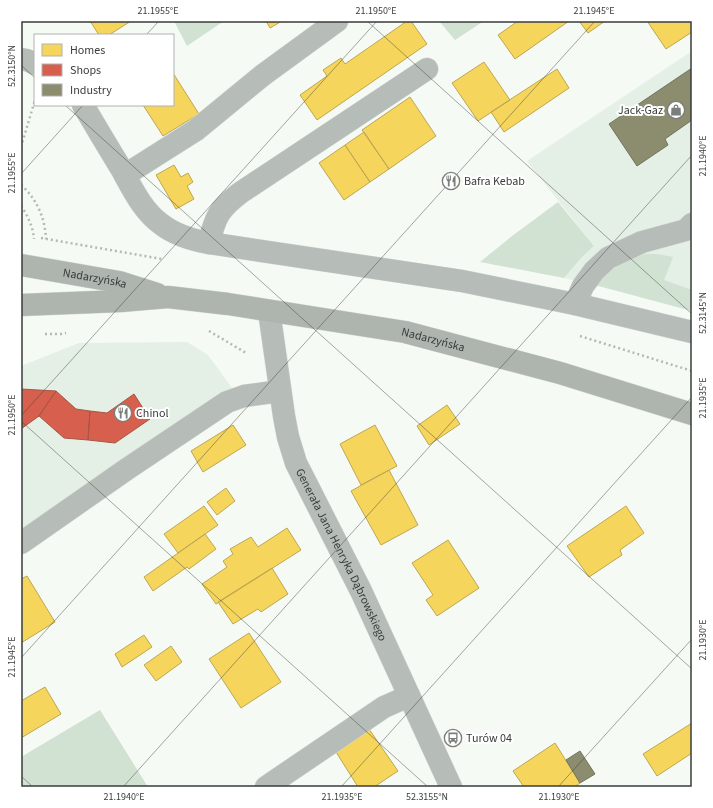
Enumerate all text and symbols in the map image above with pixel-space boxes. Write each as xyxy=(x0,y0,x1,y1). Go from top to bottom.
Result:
text: 21.1955°E xyxy=(138,4,178,18)
text: 21.1950°E xyxy=(356,4,396,18)
text: 21.1945°E xyxy=(574,4,614,18)
legend xyxy=(34,34,174,106)
text: Homes xyxy=(70,42,105,59)
text: 52.3150°N xyxy=(5,45,19,87)
text: Shops xyxy=(70,62,101,79)
text: Industry xyxy=(70,82,112,99)
shop icon: Jack-Gaz xyxy=(666,100,686,120)
place label: Jack-Gaz xyxy=(618,102,663,119)
text: 21.1940°E xyxy=(696,136,710,176)
text: 21.1955°E xyxy=(5,153,19,193)
restaurant icon: Bafra Kebab xyxy=(441,171,461,191)
place label: Bafra Kebab xyxy=(464,173,525,190)
street label: Nadarzyńska xyxy=(61,264,129,293)
text: 52.3145°N xyxy=(696,292,710,334)
street label: Nadarzyńska xyxy=(400,323,467,356)
text: 21.1935°E xyxy=(696,378,710,418)
text: 21.1950°E xyxy=(5,395,19,435)
restaurant icon: Chinol xyxy=(113,403,133,423)
place label: Chinol xyxy=(136,405,168,422)
street label: Generała Jana Henryka Dąbrowskiego xyxy=(292,465,391,644)
text: 21.1930°E xyxy=(696,620,710,660)
text: 21.1945°E xyxy=(5,637,19,677)
bus stop icon: Turów 04 xyxy=(443,728,463,748)
place label: Turów 04 xyxy=(466,730,512,747)
text: 21.1940°E xyxy=(104,790,144,804)
text: 21.1935°E xyxy=(322,790,362,804)
text: 52.3155°N xyxy=(406,790,448,804)
text: 21.1930°E xyxy=(539,790,579,804)

